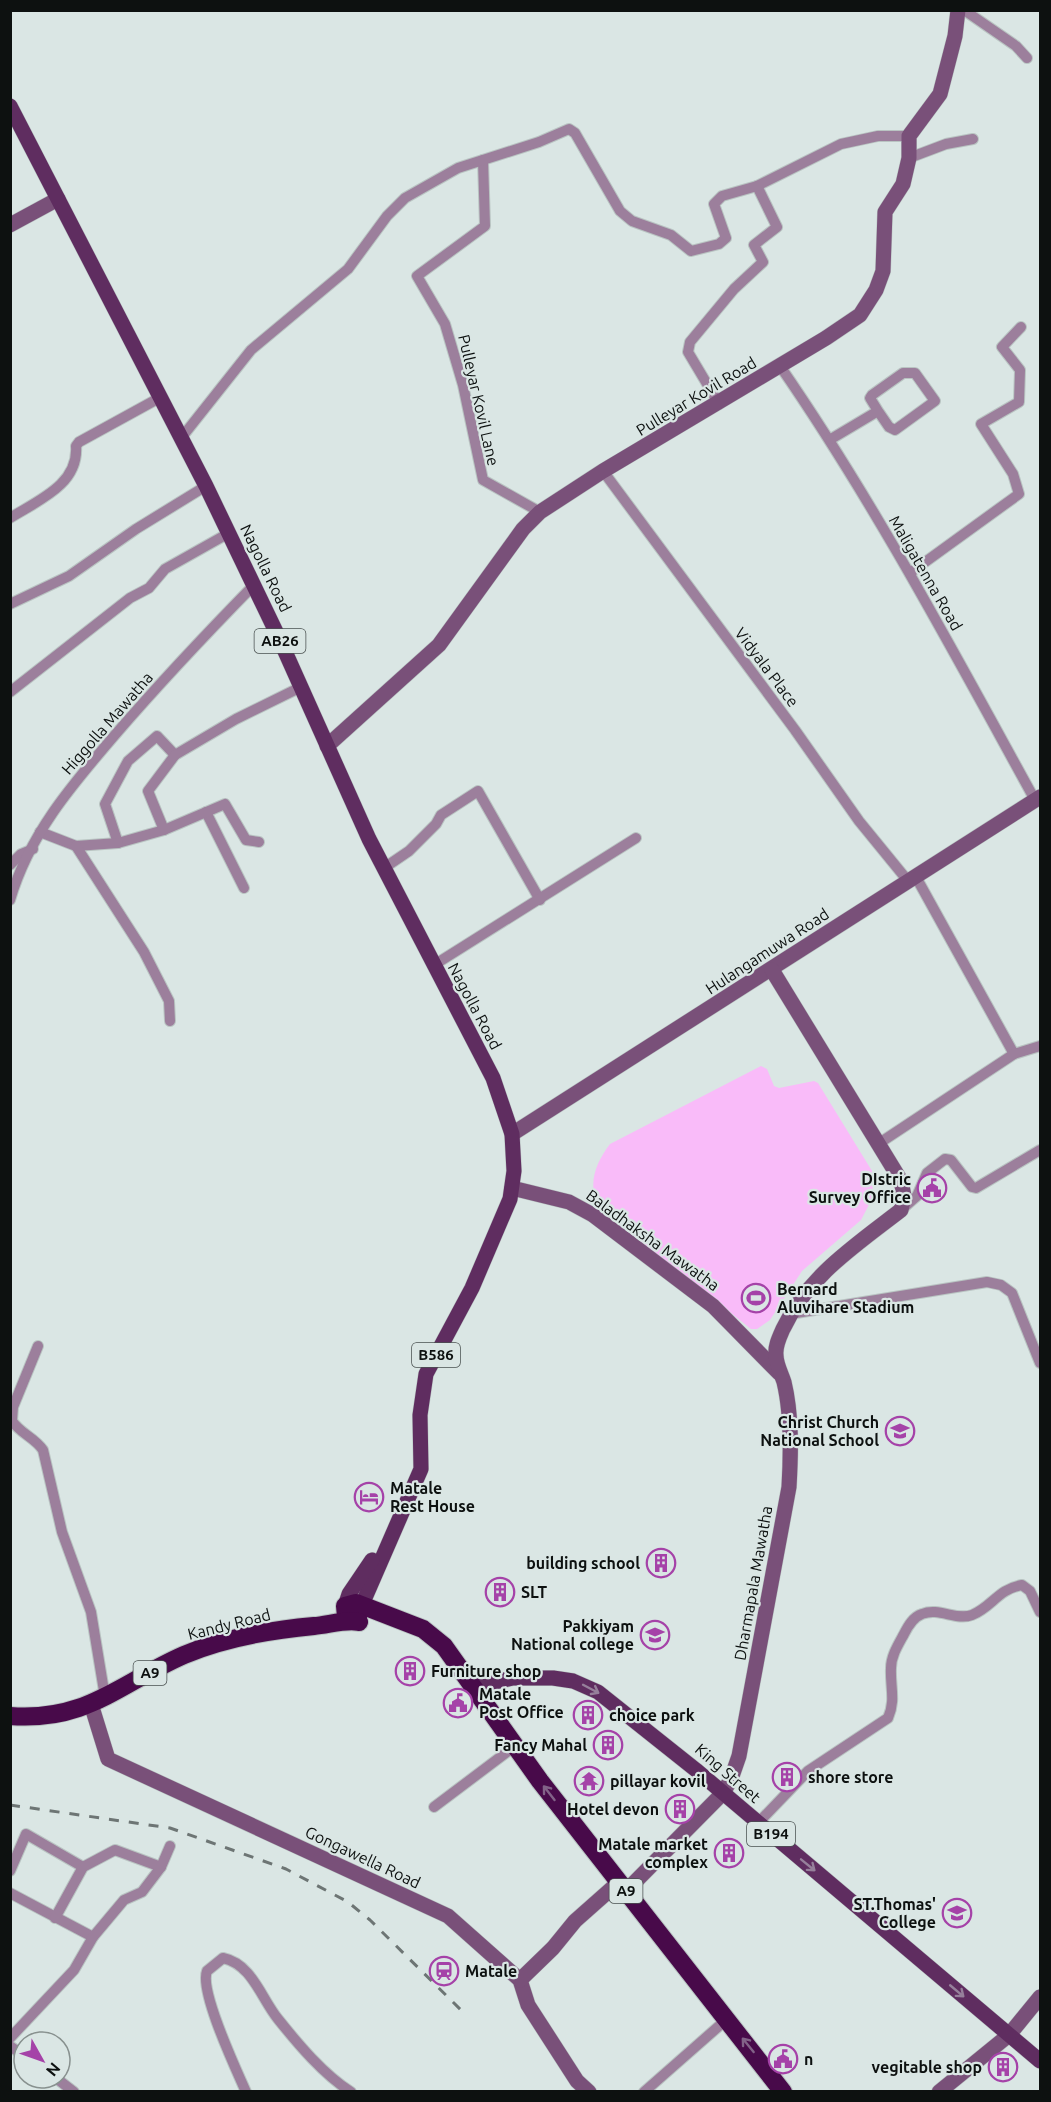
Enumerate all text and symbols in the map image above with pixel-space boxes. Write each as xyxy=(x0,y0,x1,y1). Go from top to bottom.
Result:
street label: Pulleyar Kovil Lane xyxy=(455,333,503,467)
street label: Pulleyar Kovil Road xyxy=(633,353,759,439)
street label: Maligatenna Road xyxy=(886,512,966,634)
street label: Nagolla Road xyxy=(237,521,295,615)
street label: Vidyala Place xyxy=(731,624,803,710)
road number: AB26 xyxy=(254,629,306,653)
street label: Higgolla Mawatha xyxy=(58,668,156,778)
street label: Hulangamuwa Road xyxy=(702,904,832,998)
street label: Nagolla Road xyxy=(445,960,505,1052)
place label: DIstric Survey Office xyxy=(809,1170,911,1206)
public building icon: DIstric Survey Office xyxy=(916,1172,948,1204)
street label: Baladhaksha Mawatha xyxy=(583,1186,723,1294)
place label: Bernard Aluvihare Stadium xyxy=(777,1280,914,1316)
sports icon: Bernard Aluvihare Stadium xyxy=(740,1282,772,1314)
road number: B586 xyxy=(412,1343,460,1367)
place label: Christ Church National School xyxy=(760,1413,879,1449)
school or university icon: Christ Church National School xyxy=(884,1415,916,1447)
place label: Matale Rest House xyxy=(390,1479,475,1515)
hotel icon: Matale Rest House xyxy=(353,1481,385,1513)
street label: Dharmapala Mawatha xyxy=(731,1504,775,1662)
building icon: building school xyxy=(645,1547,677,1579)
place label: building school xyxy=(526,1554,640,1572)
building icon: SLT xyxy=(484,1576,516,1608)
place label: SLT xyxy=(521,1583,548,1601)
street label: Kandy Road xyxy=(186,1605,272,1643)
place label: Pakkiyam National college xyxy=(511,1617,634,1653)
school or university icon: Pakkiyam National college xyxy=(639,1619,671,1651)
building icon: Furniture shop xyxy=(394,1655,426,1687)
road number: A9 xyxy=(134,1661,166,1685)
place label: Furniture shop xyxy=(431,1662,541,1680)
one-way arrow xyxy=(582,1684,600,1695)
place label: Matale Post Office xyxy=(479,1685,564,1721)
public building icon: Matale Post Office xyxy=(442,1687,474,1719)
building icon: choice park xyxy=(572,1699,604,1731)
place label: choice park xyxy=(609,1706,695,1724)
building icon: Fancy Mahal xyxy=(592,1729,624,1761)
place label: Fancy Mahal xyxy=(494,1736,587,1754)
street label: King Street xyxy=(692,1740,765,1807)
building icon: shore store xyxy=(771,1761,803,1793)
temple icon: pillayar kovil xyxy=(573,1765,605,1797)
place label: shore store xyxy=(808,1768,894,1786)
place label: pillayar kovil xyxy=(610,1772,706,1790)
one-way arrow xyxy=(543,1785,555,1801)
building icon: Hotel devon xyxy=(664,1793,696,1825)
place label: Hotel devon xyxy=(567,1800,659,1818)
street label: Gongawella Road xyxy=(303,1822,423,1892)
road number: B194 xyxy=(747,1822,795,1846)
place label: Matale market complex xyxy=(598,1835,708,1871)
building icon: Matale market complex xyxy=(713,1837,745,1869)
one-way arrow xyxy=(799,1858,815,1871)
road number: A9 xyxy=(610,1879,642,1903)
place label: ST.Thomas' College xyxy=(854,1895,936,1931)
school or university icon: ST.Thomas' College xyxy=(941,1897,973,1929)
station icon: Matale xyxy=(428,1955,460,1987)
place label: Matale xyxy=(465,1962,517,1980)
one-way arrow xyxy=(949,1984,965,1997)
north arrow xyxy=(12,2030,72,2090)
one-way arrow xyxy=(741,2037,754,2053)
public building icon: n xyxy=(767,2043,799,2075)
place label: n xyxy=(804,2050,813,2068)
building icon: vegitable shop xyxy=(987,2051,1019,2083)
place label: vegitable shop xyxy=(872,2058,982,2076)
text: N xyxy=(43,2059,64,2080)

